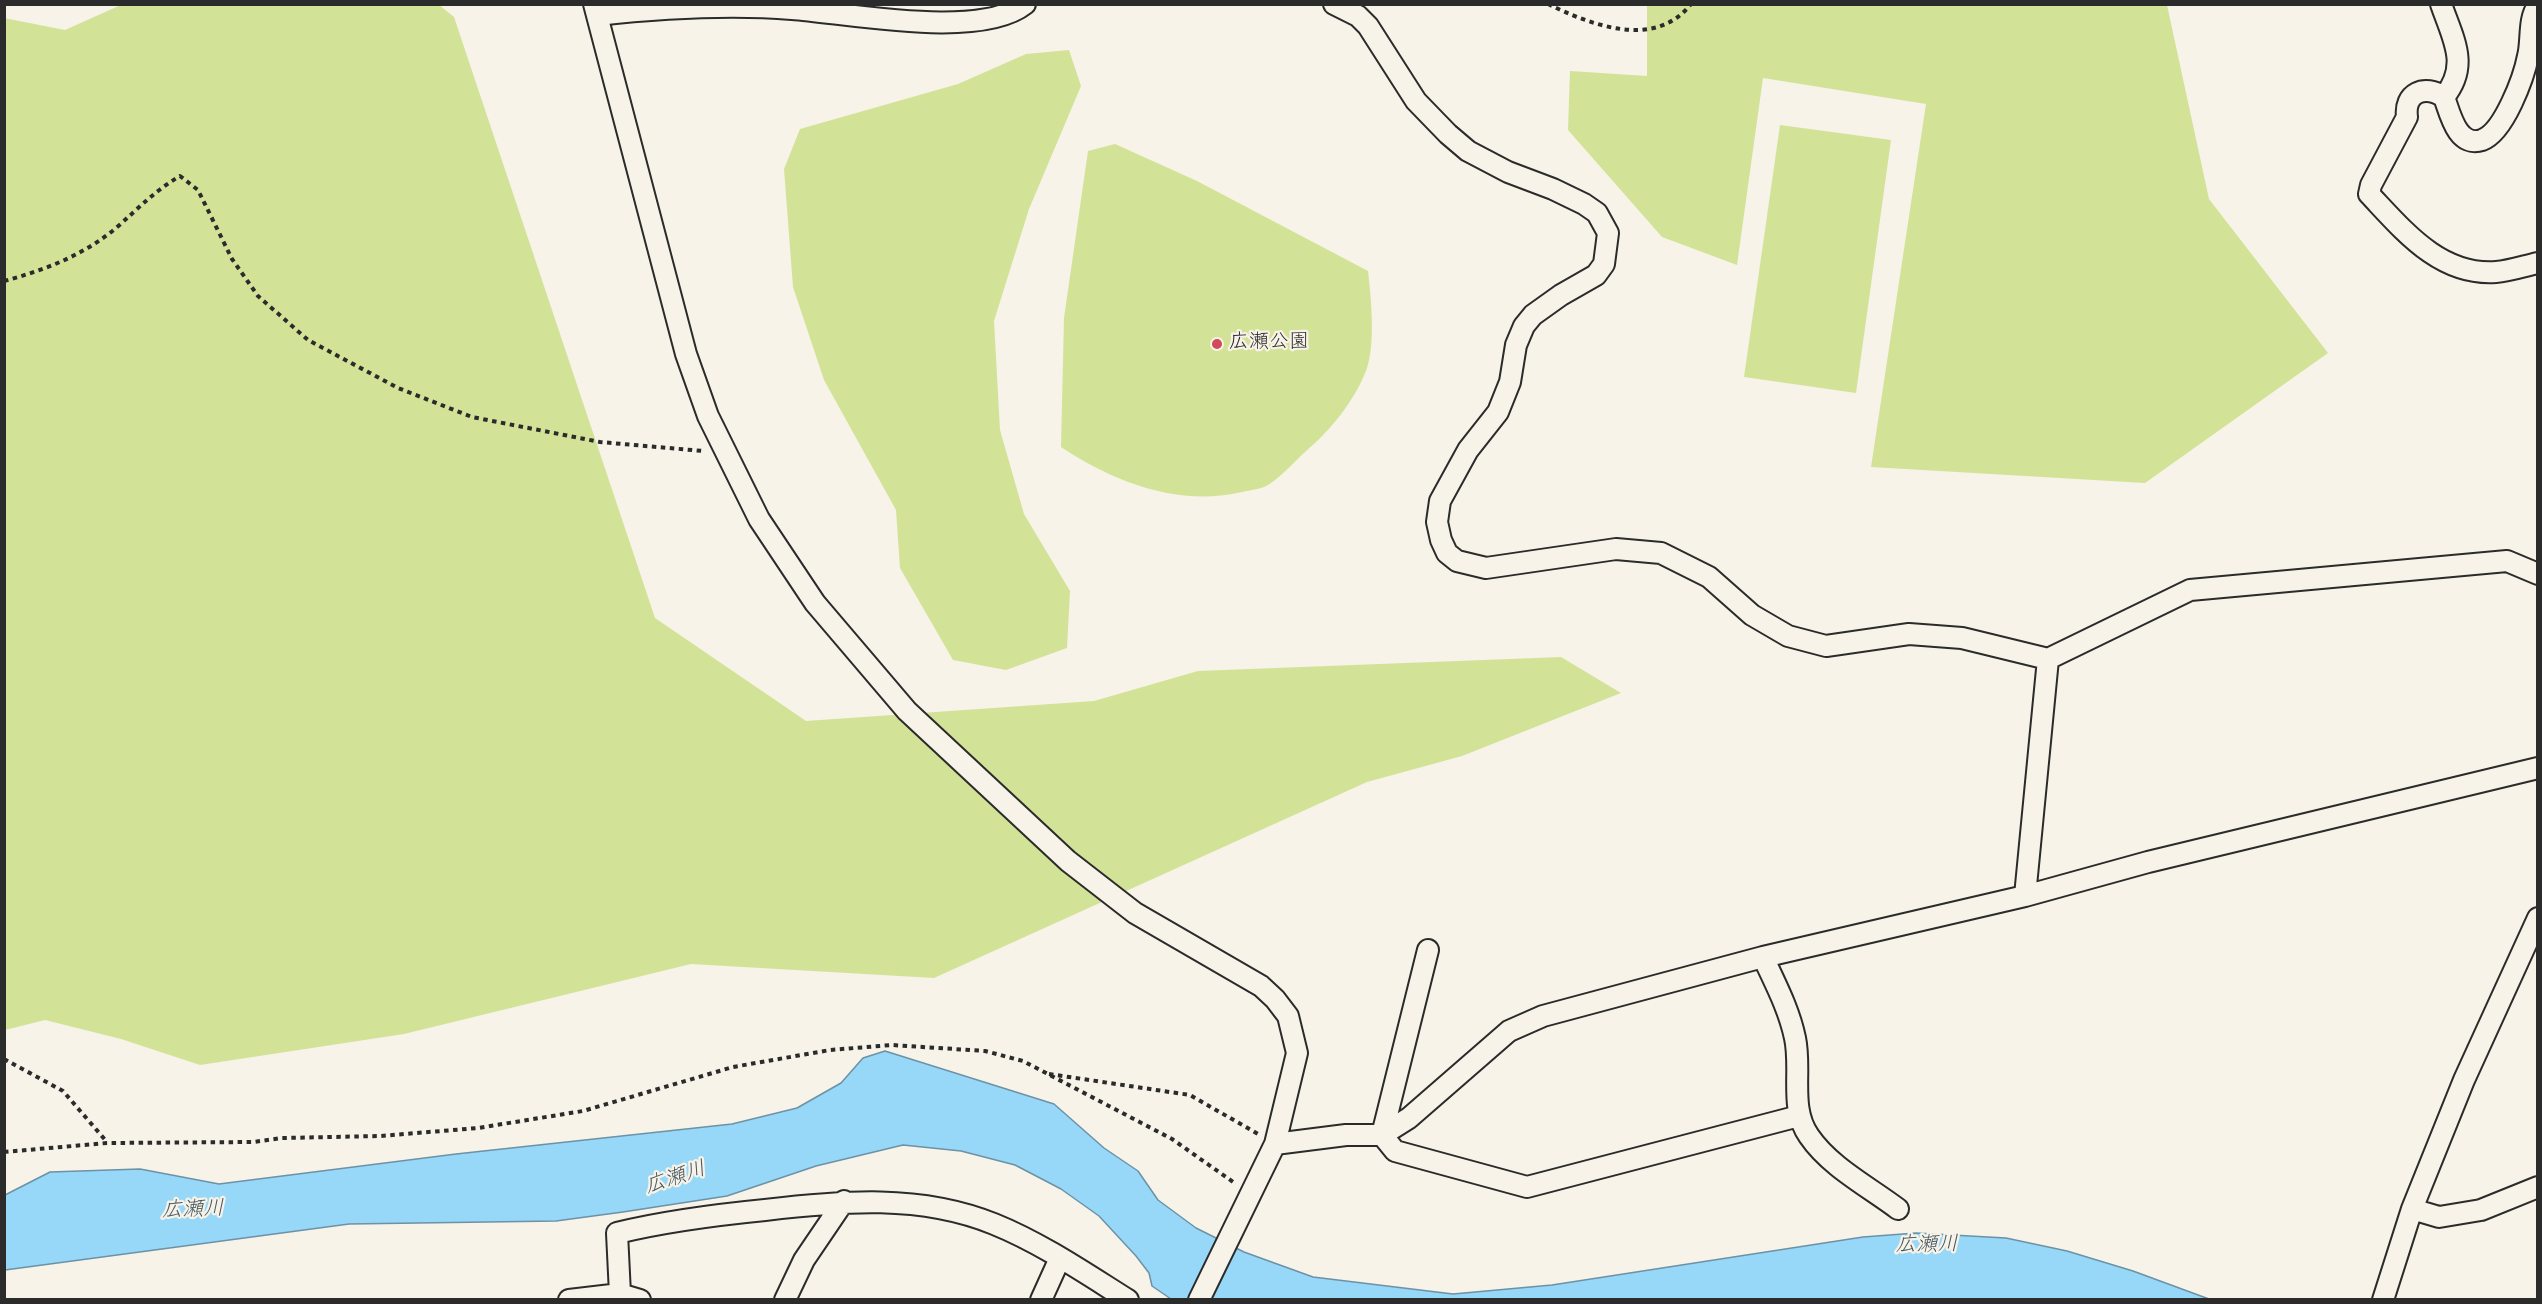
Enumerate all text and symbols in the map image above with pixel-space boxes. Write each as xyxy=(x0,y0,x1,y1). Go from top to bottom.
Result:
place label: 広瀬公園 xyxy=(1229,332,1309,356)
marker: 広瀬公園 xyxy=(1210,337,1224,351)
water label: 広瀬川 xyxy=(642,1158,710,1202)
water label: 広瀬川 xyxy=(161,1198,225,1226)
water label: 広瀬川 xyxy=(1895,1234,1959,1260)

